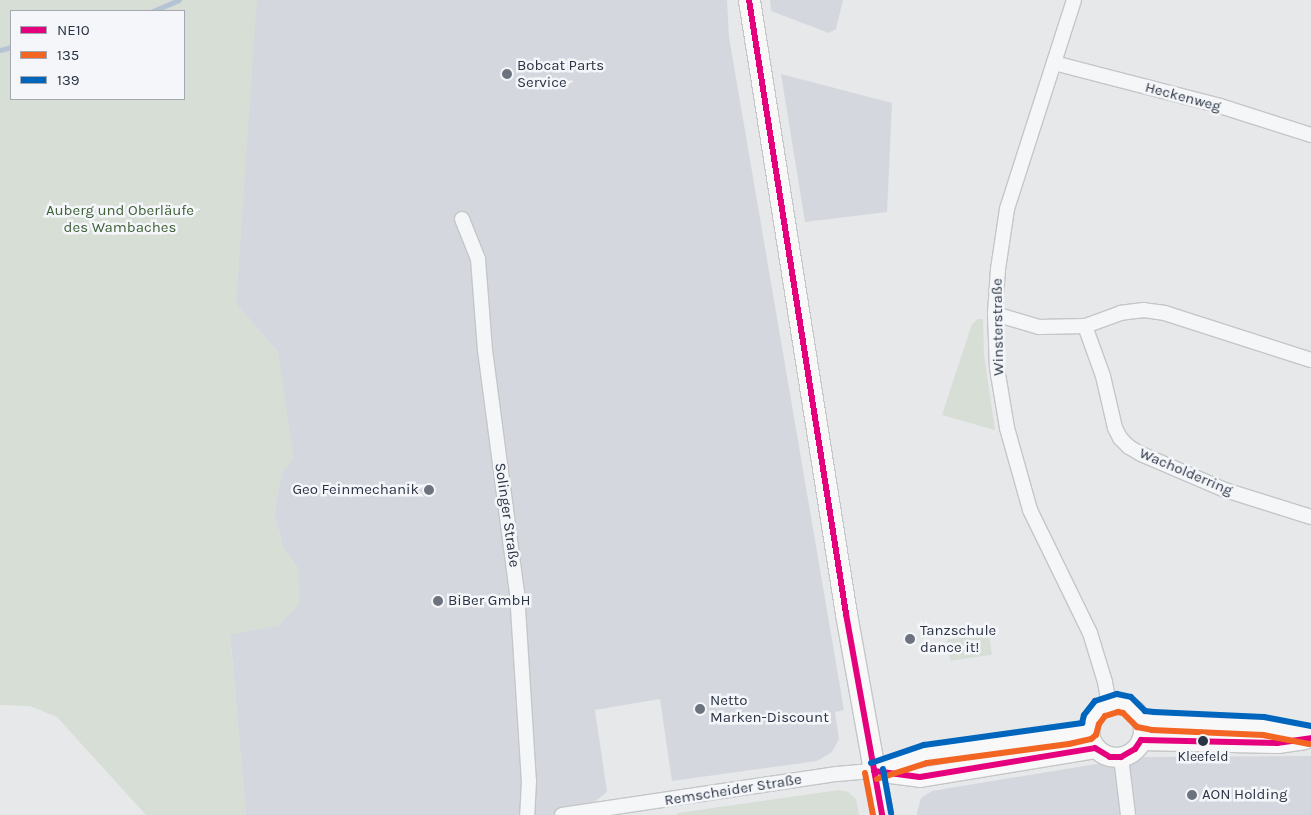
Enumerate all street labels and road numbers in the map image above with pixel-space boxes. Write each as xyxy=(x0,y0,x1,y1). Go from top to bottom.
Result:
street label: Heckenweg xyxy=(1143,78,1223,116)
street label: Winsterstraße xyxy=(988,278,1008,376)
street label: Wacholderring xyxy=(1137,444,1235,500)
street label: Solinger Straße xyxy=(491,462,523,568)
street label: Remscheider Straße xyxy=(663,770,803,810)

